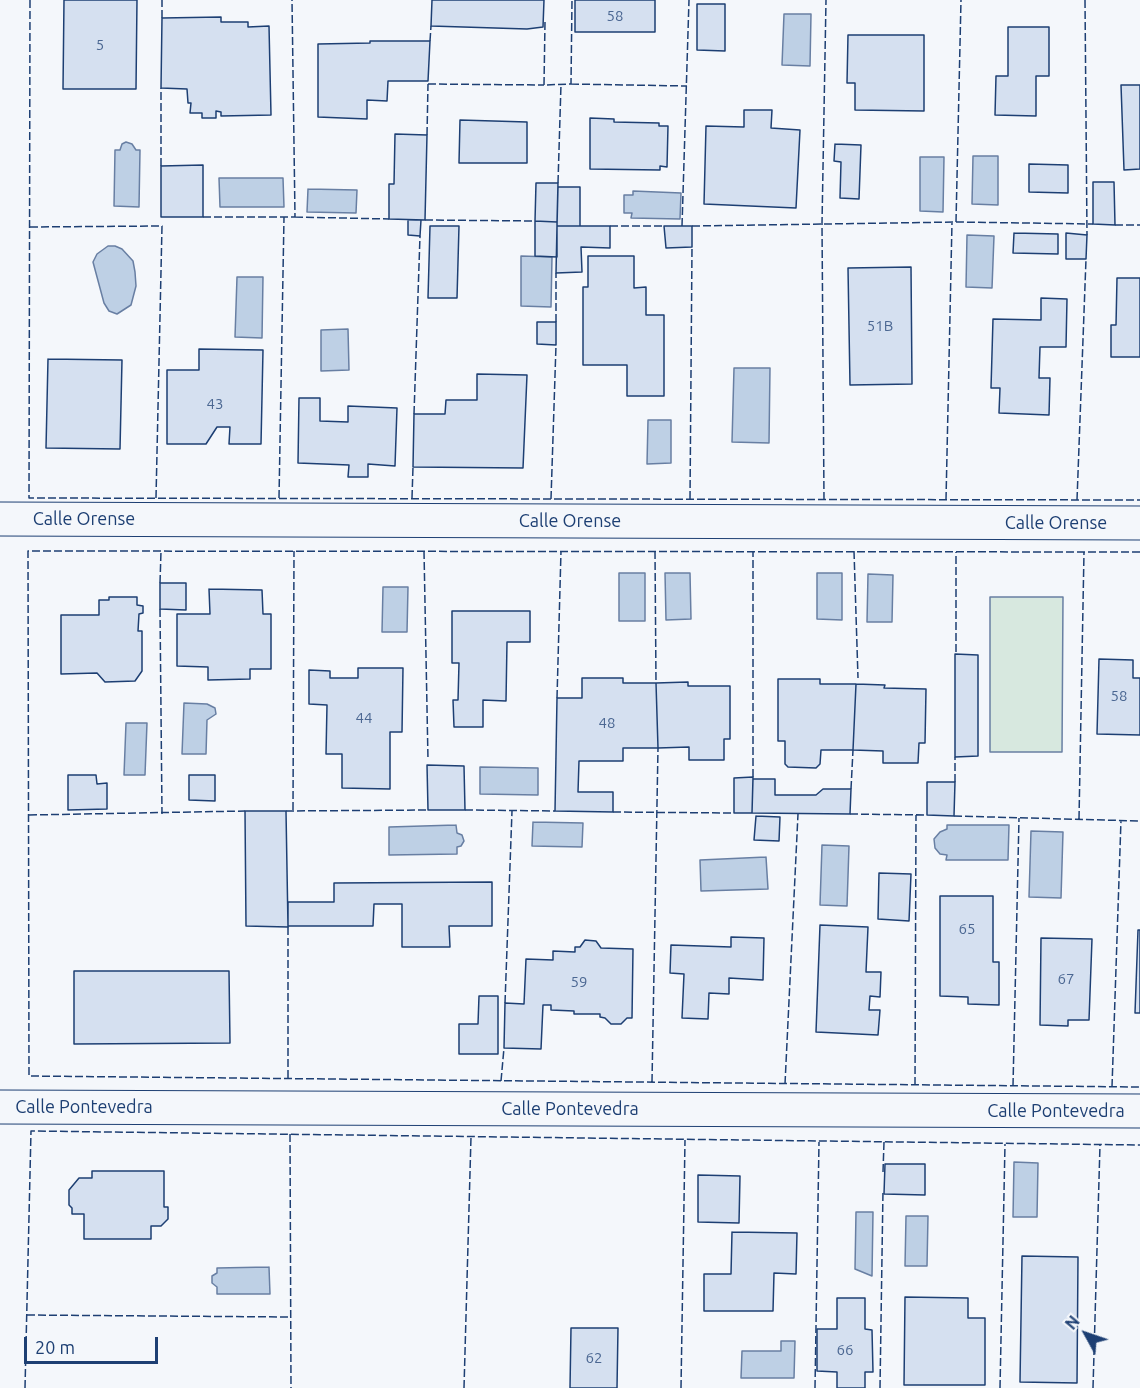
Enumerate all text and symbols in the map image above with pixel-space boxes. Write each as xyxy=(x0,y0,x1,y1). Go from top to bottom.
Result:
house number: 58 xyxy=(607,7,623,25)
house number: 5 xyxy=(96,36,104,54)
house number: 51B xyxy=(867,317,893,335)
house number: 43 xyxy=(207,395,223,413)
street label: Calle Orense xyxy=(33,508,135,530)
street label: Calle Orense xyxy=(519,510,621,532)
street label: Calle Orense xyxy=(1005,512,1107,534)
house number: 58 xyxy=(1111,687,1127,705)
house number: 44 xyxy=(356,709,372,727)
house number: 48 xyxy=(599,714,615,732)
house number: 65 xyxy=(959,920,975,938)
house number: 67 xyxy=(1058,970,1074,988)
house number: 59 xyxy=(571,973,587,991)
street label: Calle Pontevedra xyxy=(15,1096,153,1118)
street label: Calle Pontevedra xyxy=(501,1098,639,1120)
street label: Calle Pontevedra xyxy=(987,1100,1125,1122)
north arrow xyxy=(1056,1304,1116,1364)
text: N xyxy=(1061,1312,1083,1333)
scale bar xyxy=(27,1325,160,1363)
text: 20 m xyxy=(35,1337,75,1357)
house number: 66 xyxy=(837,1341,853,1359)
house number: 62 xyxy=(586,1349,602,1367)

